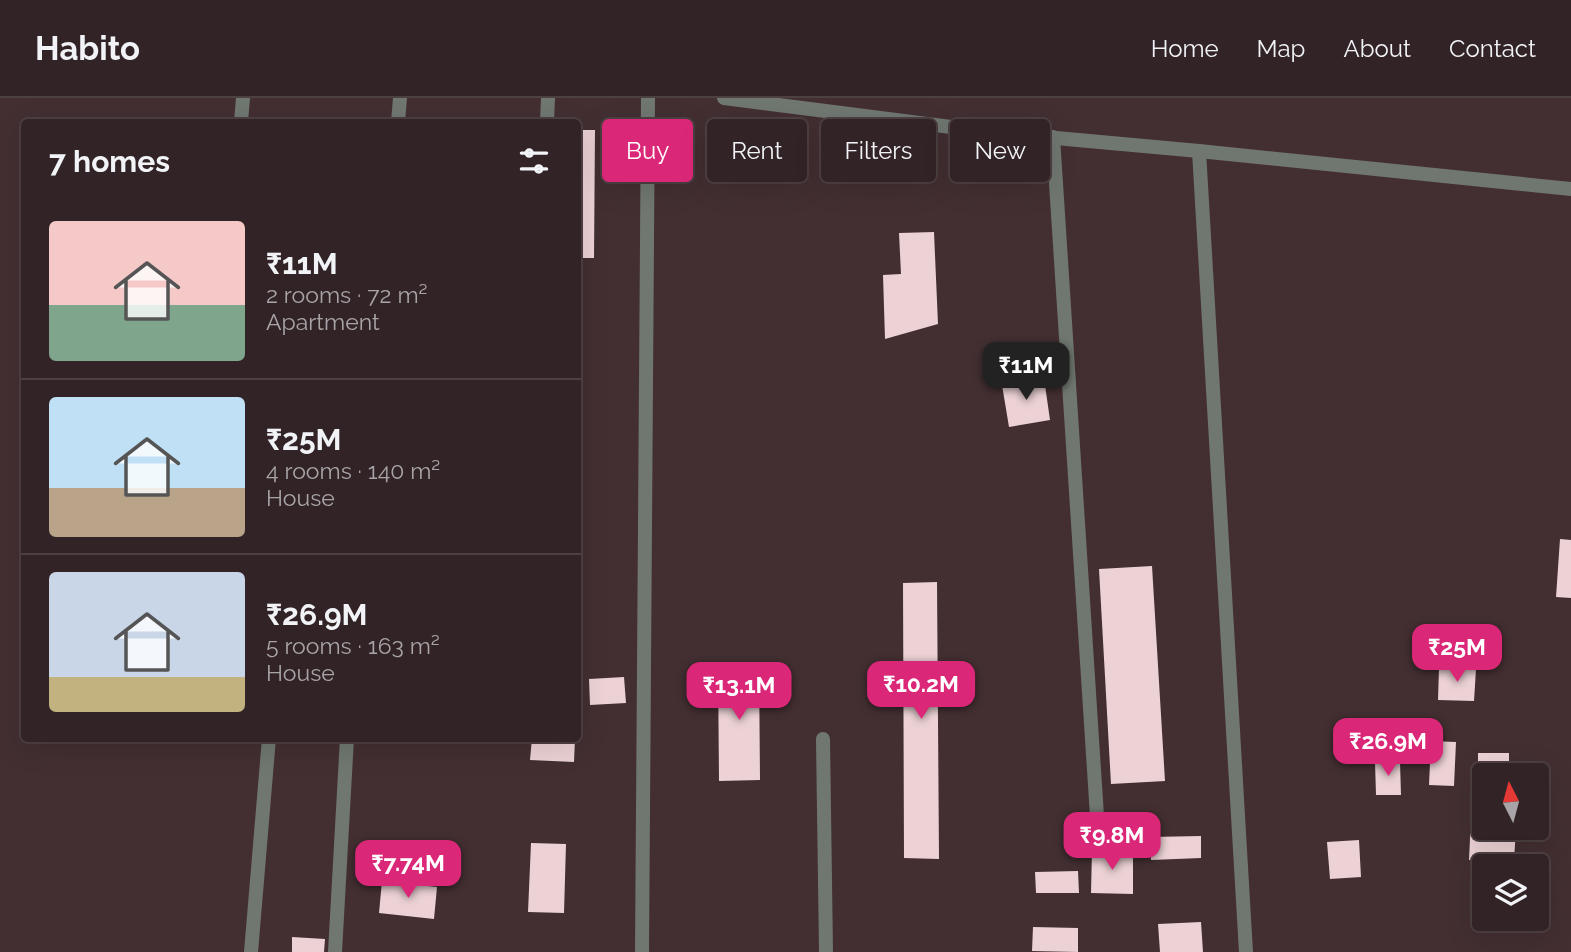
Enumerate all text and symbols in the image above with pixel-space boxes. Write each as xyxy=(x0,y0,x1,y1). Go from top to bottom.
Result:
text: Habito xyxy=(35,29,140,68)
text: Home xyxy=(1151,34,1219,63)
text: Map xyxy=(1257,34,1305,63)
text: About xyxy=(1343,34,1411,63)
text: Contact xyxy=(1449,34,1536,63)
chip: Buy xyxy=(602,119,693,182)
chip: Rent xyxy=(707,119,807,182)
chip: Filters xyxy=(821,119,936,182)
chip: New xyxy=(950,119,1050,182)
icon: filters xyxy=(515,142,553,180)
text: 7 homes xyxy=(49,144,170,179)
text: ₹11M xyxy=(266,246,338,281)
icon: home xyxy=(105,249,189,333)
text: 2 rooms · 72 m² xyxy=(266,281,427,308)
text: Apartment xyxy=(266,308,380,335)
pin: ₹11M xyxy=(985,342,1067,402)
text: ₹11M xyxy=(999,351,1053,378)
text: ₹25M xyxy=(266,422,342,457)
icon: home xyxy=(105,425,189,509)
text: 4 rooms · 140 m² xyxy=(266,457,440,484)
text: House xyxy=(266,484,335,511)
text: ₹26.9M xyxy=(266,597,368,632)
icon: home xyxy=(105,600,189,684)
pin: ₹25M xyxy=(1416,624,1498,684)
text: 5 rooms · 163 m² xyxy=(266,632,440,659)
text: ₹25M xyxy=(1428,633,1486,660)
text: House xyxy=(266,659,335,686)
pin: ₹13.1M xyxy=(682,662,796,722)
pin: ₹10.2M xyxy=(864,662,978,721)
text: ₹10.2M xyxy=(883,670,959,697)
text: ₹13.1M xyxy=(703,671,775,698)
pin: ₹26.9M xyxy=(1331,718,1445,778)
text: ₹26.9M xyxy=(1349,727,1427,754)
north arrow xyxy=(1472,763,1549,840)
map controls xyxy=(1472,763,1549,931)
pin: ₹9.8M xyxy=(1063,812,1161,872)
text: ₹9.8M xyxy=(1080,821,1144,848)
pin: ₹7.74M xyxy=(351,840,465,900)
text: ₹7.74M xyxy=(371,849,445,876)
button: layers xyxy=(1472,854,1549,931)

